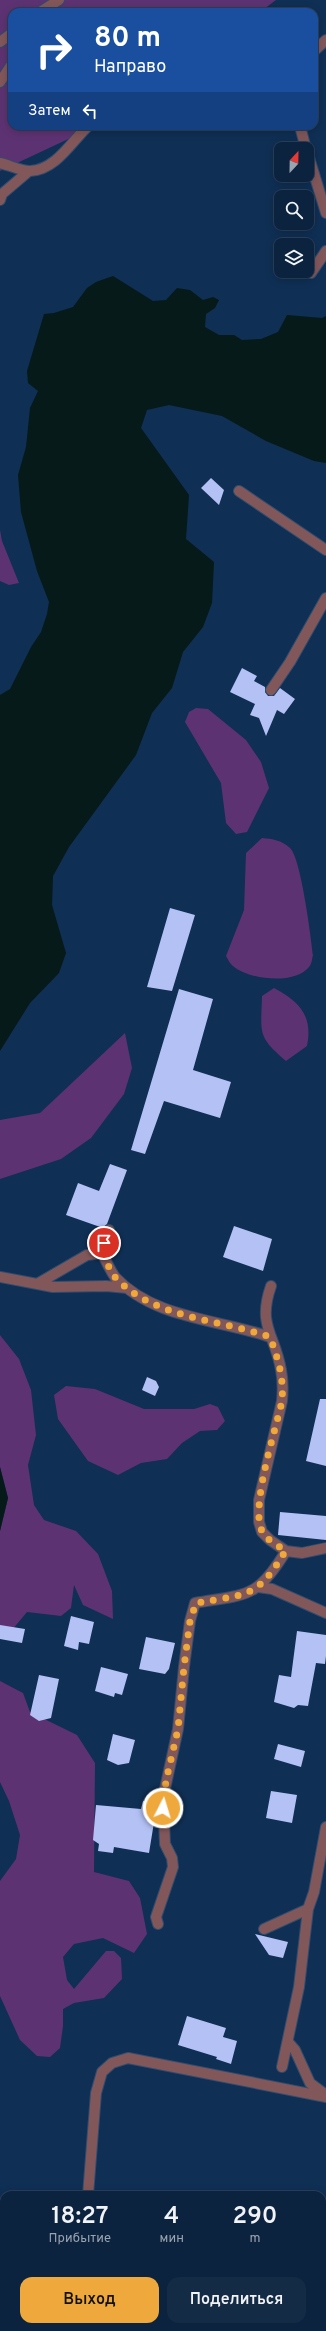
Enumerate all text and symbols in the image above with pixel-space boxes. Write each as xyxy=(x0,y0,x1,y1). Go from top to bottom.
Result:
text: 80 m xyxy=(94,21,161,57)
icon: right xyxy=(28,24,80,76)
text: Направо xyxy=(94,56,166,79)
icon: left xyxy=(79,100,101,122)
text: Затем xyxy=(28,102,71,121)
north arrow xyxy=(274,142,314,182)
map controls xyxy=(274,142,314,278)
button: search xyxy=(274,190,314,230)
button: layers xyxy=(274,238,314,278)
pin xyxy=(87,1226,121,1260)
icon: arrive xyxy=(93,1232,115,1254)
position arrow xyxy=(142,1787,184,1829)
text: 18:27 xyxy=(51,2202,108,2232)
text: 4 xyxy=(164,2202,179,2232)
text: 290 xyxy=(232,2202,277,2232)
text: Прибытие xyxy=(49,2231,111,2247)
text: мин xyxy=(160,2231,184,2247)
text: m xyxy=(249,2231,260,2247)
button: Выход xyxy=(20,2277,159,2323)
button: Поделиться xyxy=(167,2277,306,2323)

